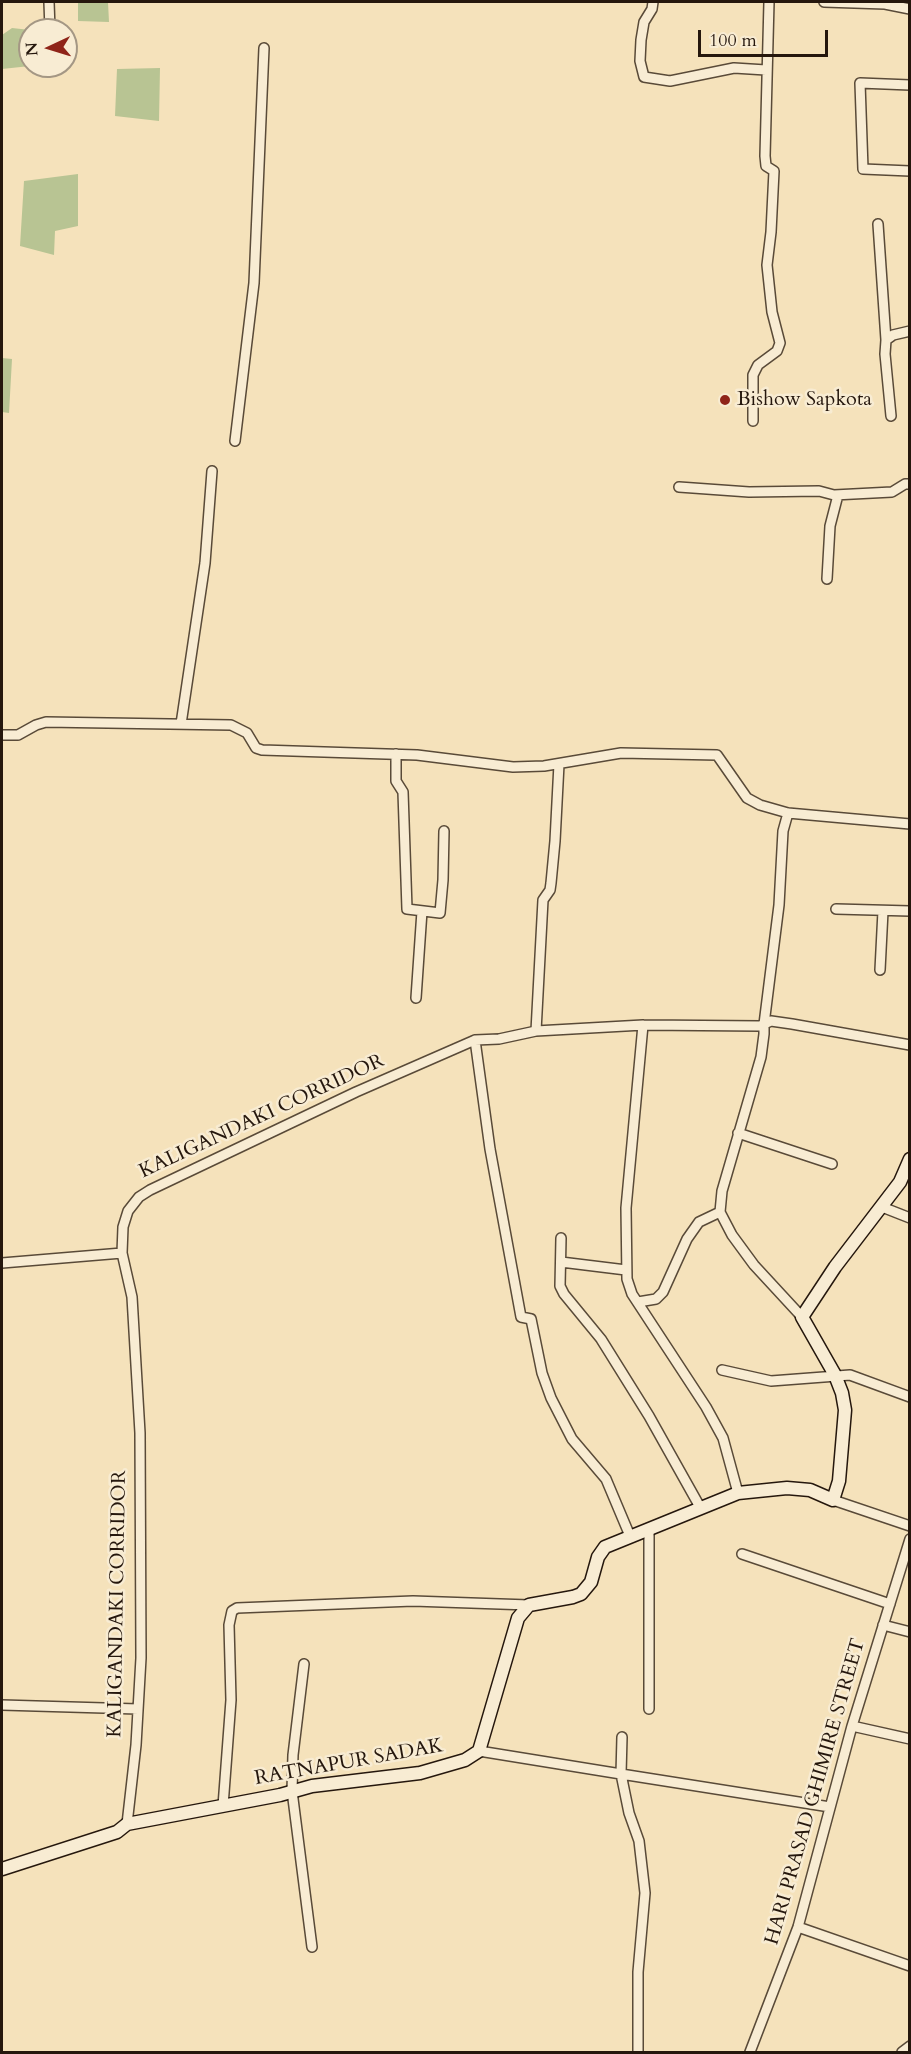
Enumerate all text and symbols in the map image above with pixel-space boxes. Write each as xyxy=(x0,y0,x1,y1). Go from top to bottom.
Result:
north arrow xyxy=(18,18,78,78)
scale bar xyxy=(701,18,832,56)
text: 100 m xyxy=(709,28,757,53)
text: N xyxy=(21,41,43,57)
place label: Bishow Sapkota xyxy=(737,388,872,412)
marker: Bishow Sapkota xyxy=(718,393,732,407)
street label: KALIGANDAKI CORRIDOR xyxy=(136,1050,388,1184)
street label: KALIGANDAKI CORRIDOR xyxy=(104,1470,132,1738)
street label: HARI PRASAD GHIMIRE STREET xyxy=(761,1636,871,1948)
street label: RATNAPUR SADAK xyxy=(253,1735,445,1791)

